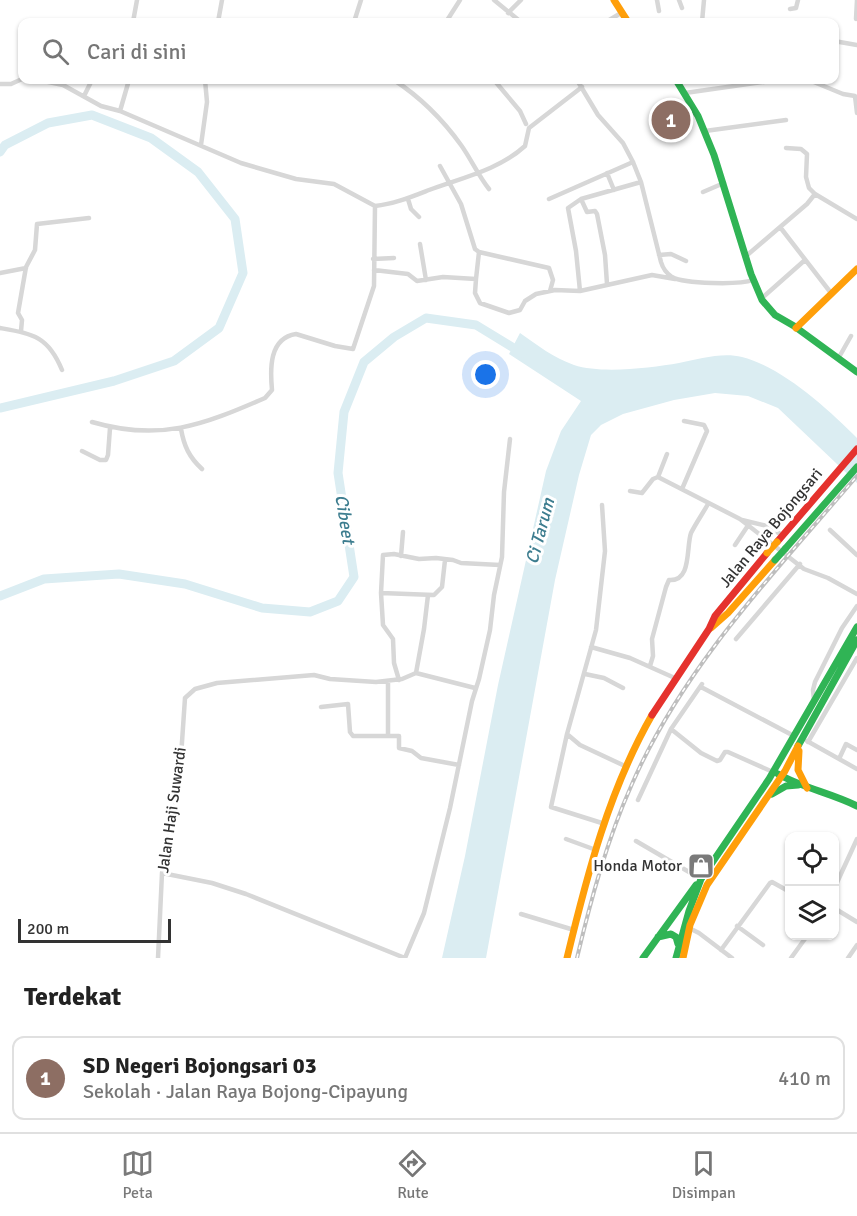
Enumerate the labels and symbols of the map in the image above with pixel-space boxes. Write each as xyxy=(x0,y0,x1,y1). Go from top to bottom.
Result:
pin: 1 xyxy=(652,98,690,142)
your location xyxy=(471,360,500,389)
street label: Jalan Raya Bojongsari xyxy=(715,464,827,592)
water label: Cibeet xyxy=(330,493,360,548)
water label: Ci Tarum xyxy=(521,495,559,566)
street label: Jalan Haji Suwardi xyxy=(153,746,191,874)
shop icon: Honda Motor xyxy=(686,851,716,881)
place label: Honda Motor xyxy=(593,856,682,876)
scale bar xyxy=(18,916,171,944)

